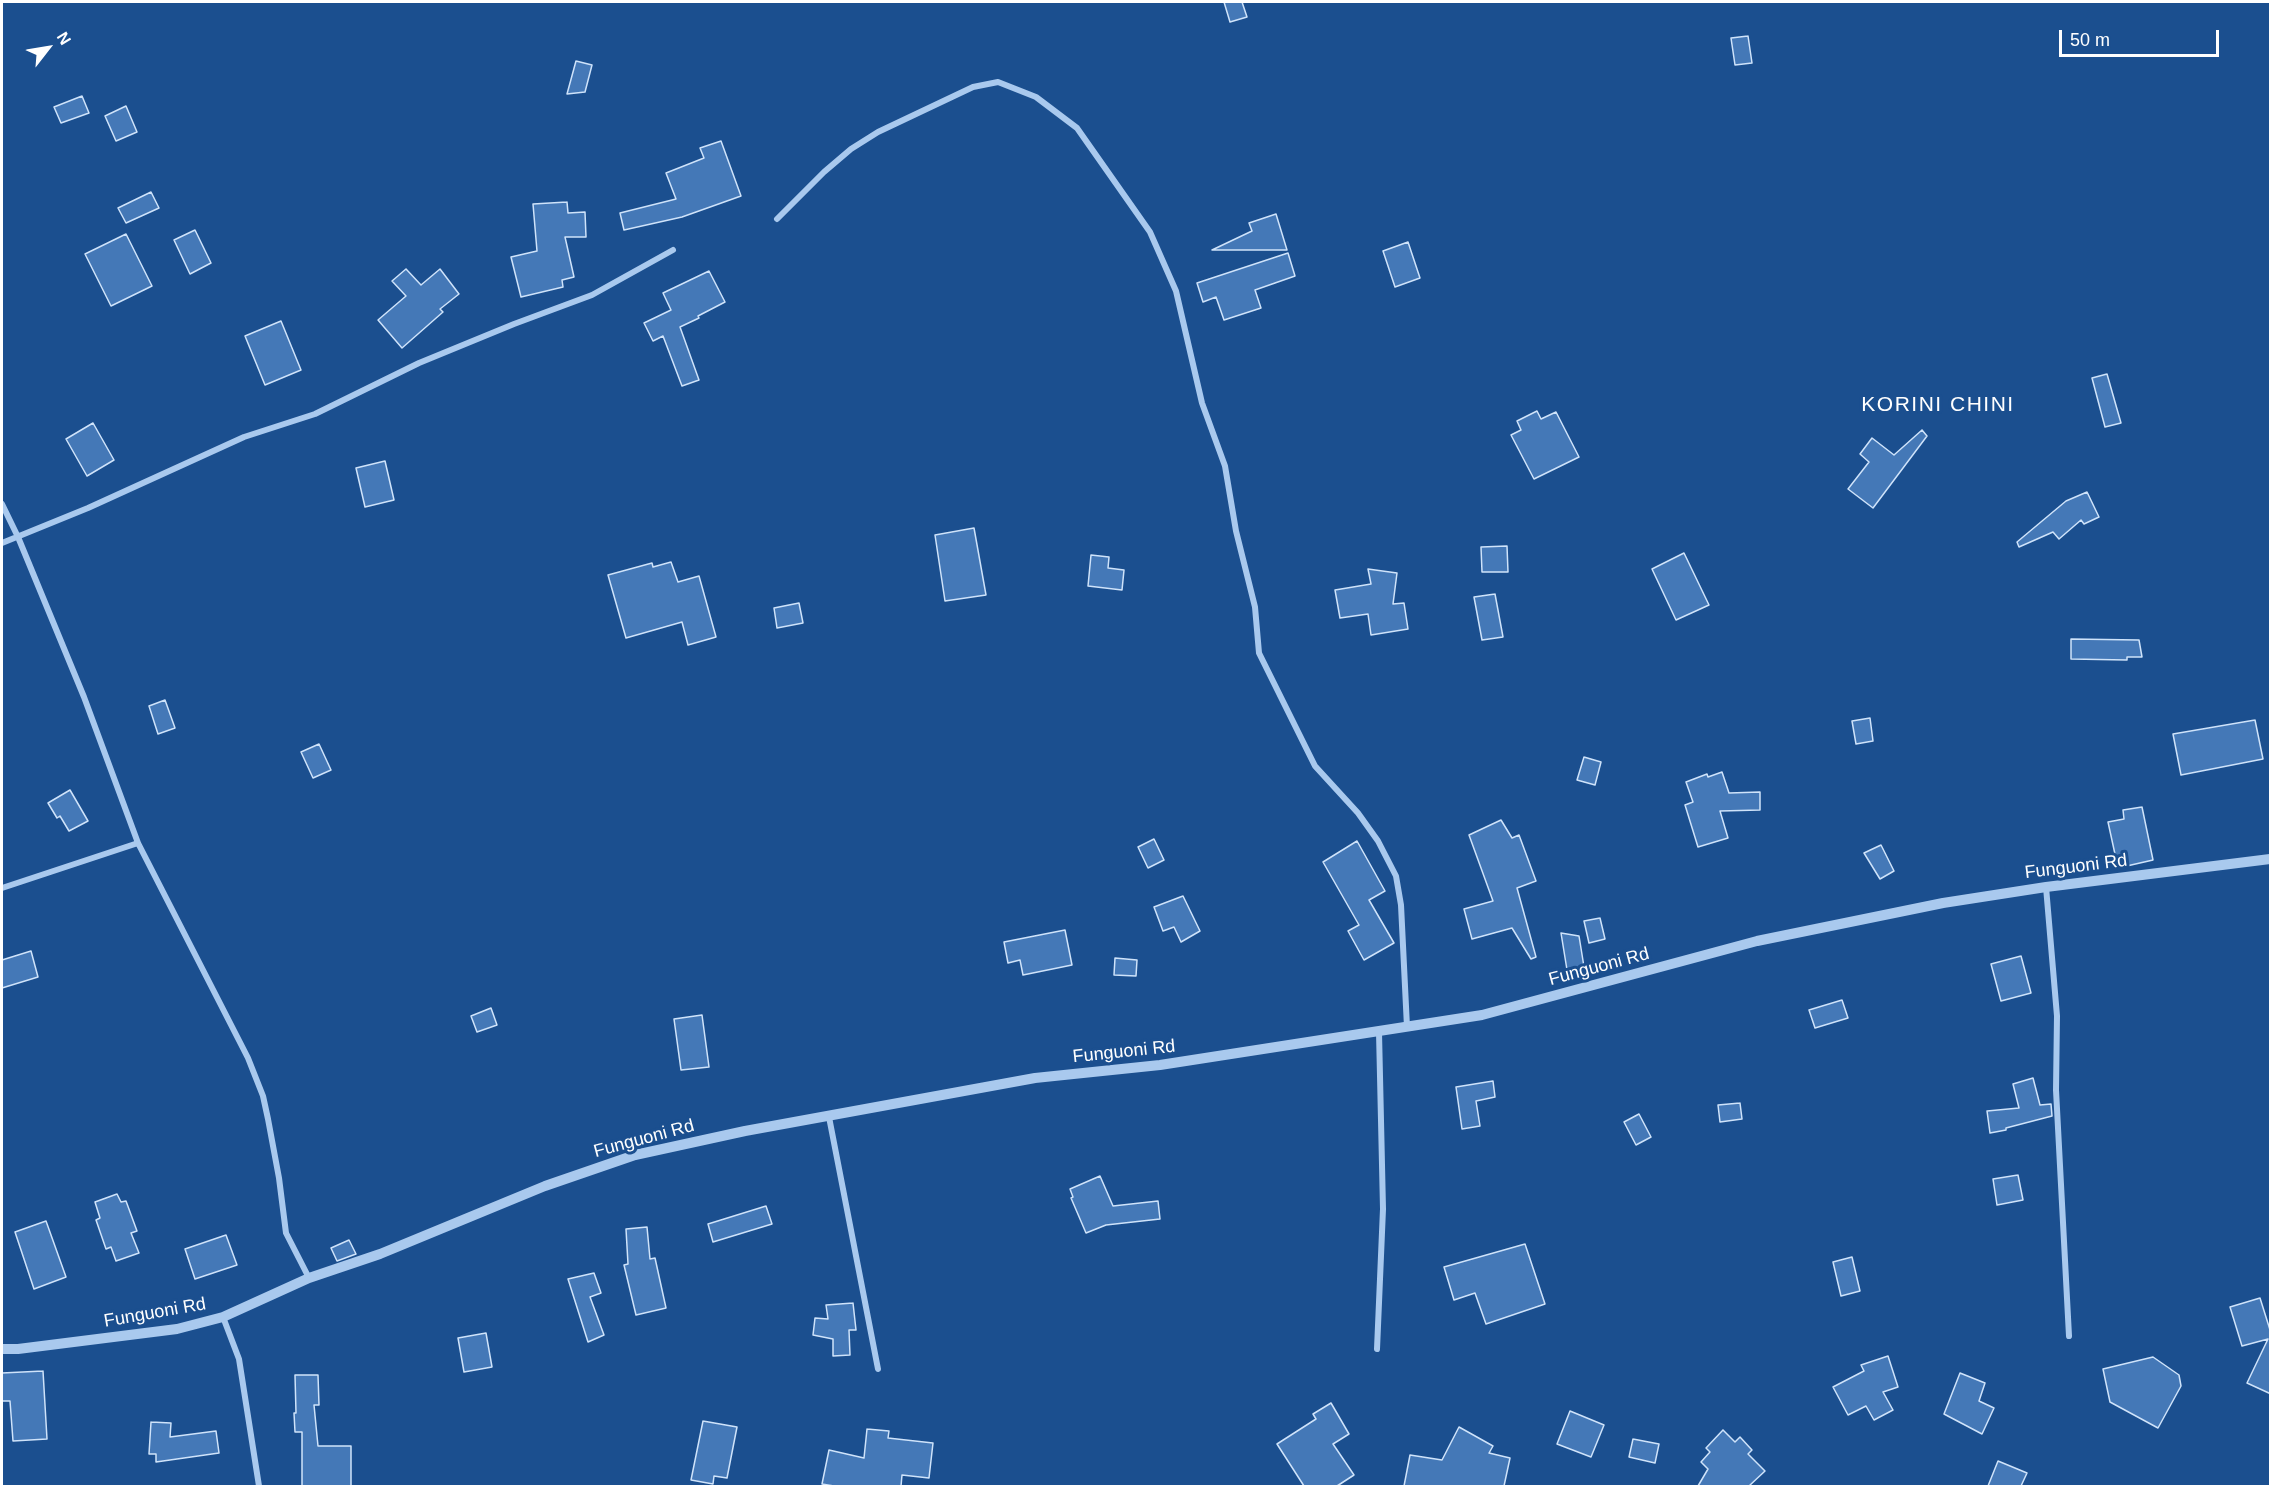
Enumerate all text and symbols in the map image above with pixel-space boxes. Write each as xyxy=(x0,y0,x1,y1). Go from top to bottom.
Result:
north arrow xyxy=(18,18,78,78)
scale bar xyxy=(2062,18,2222,56)
text: N xyxy=(54,29,74,48)
text: 50 m xyxy=(2070,30,2110,50)
district label: KORINI CHINI xyxy=(1861,392,2015,418)
street label: Funguoni Rd xyxy=(2024,850,2128,884)
street label: Funguoni Rd xyxy=(1546,943,1652,991)
street label: Funguoni Rd xyxy=(1072,1036,1176,1068)
street label: Funguoni Rd xyxy=(591,1115,697,1163)
street label: Funguoni Rd xyxy=(102,1293,208,1333)

